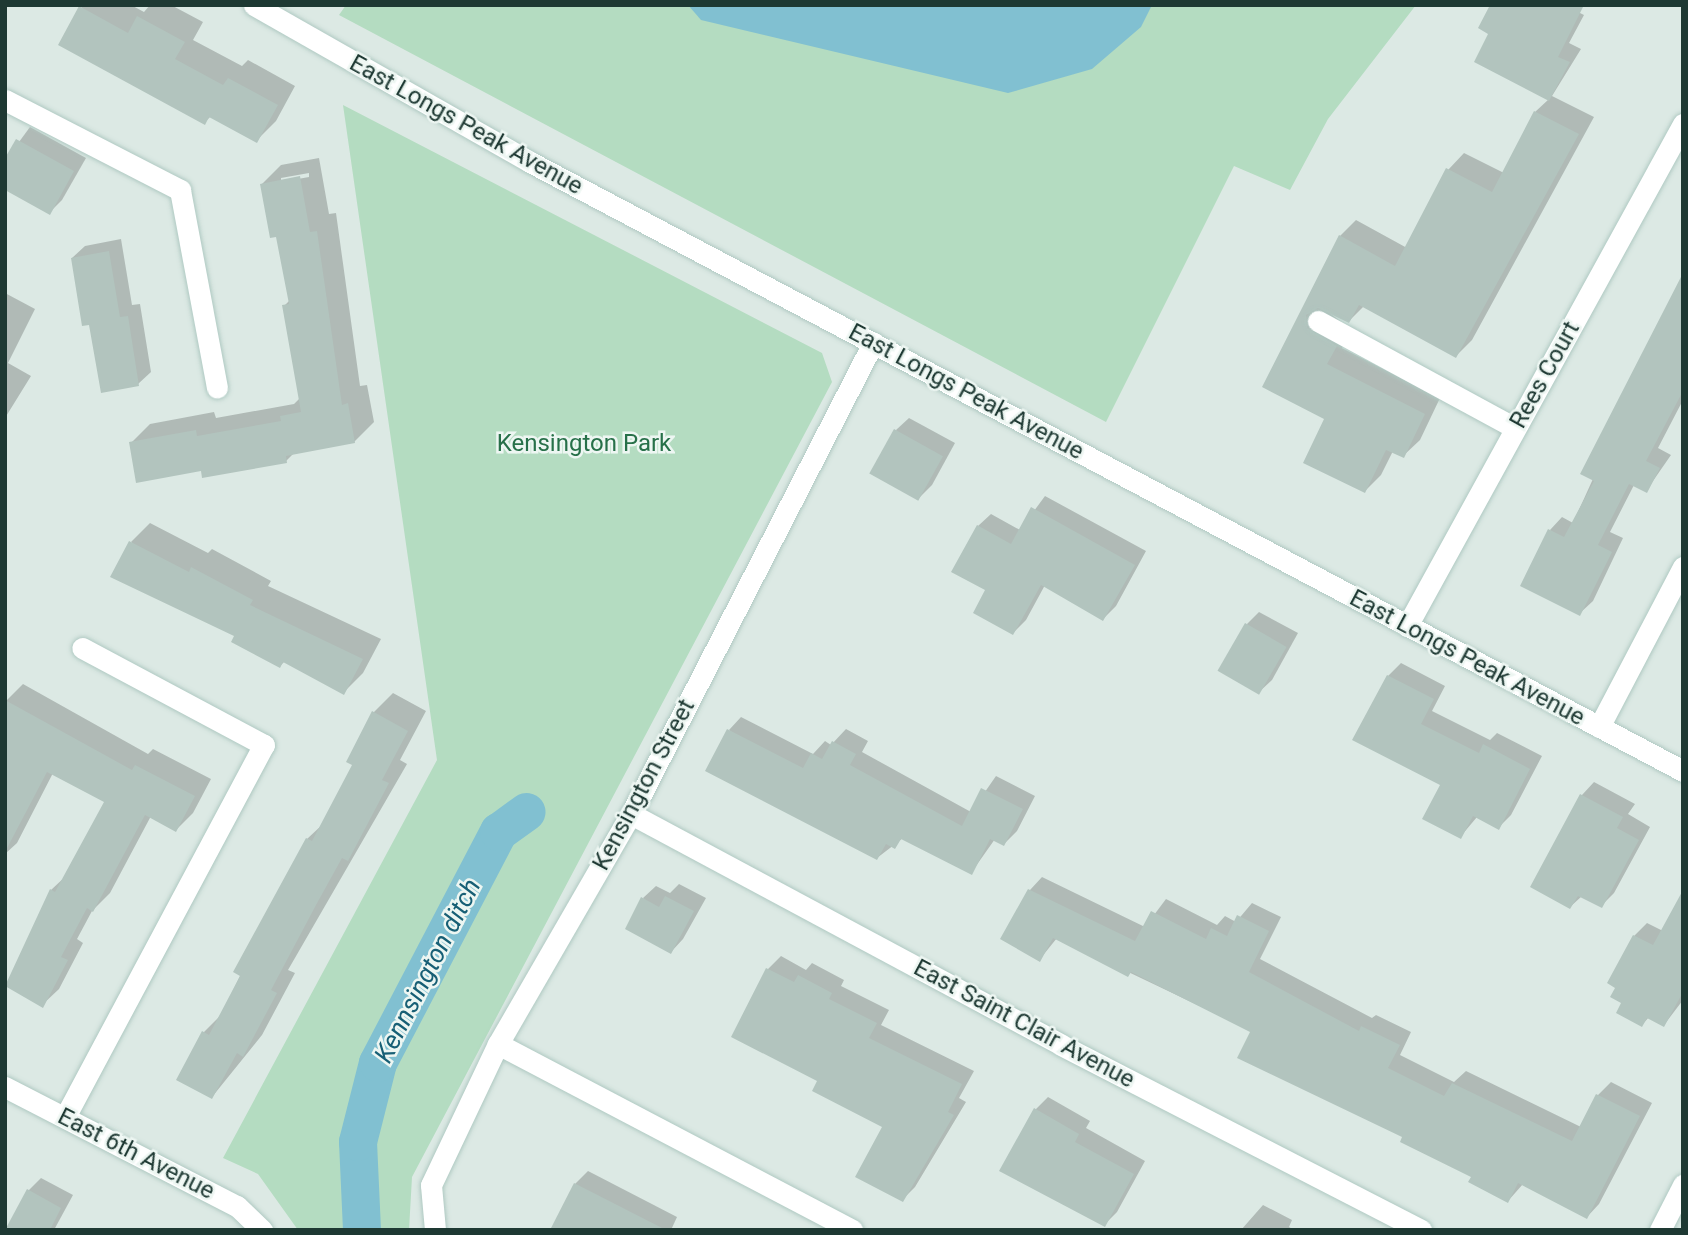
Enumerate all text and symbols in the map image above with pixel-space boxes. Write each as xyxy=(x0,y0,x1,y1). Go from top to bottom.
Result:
street label: East Longs Peak Avenue xyxy=(344,49,588,201)
street label: Rees Court xyxy=(1504,317,1586,433)
street label: East Longs Peak Avenue xyxy=(844,318,1088,466)
park label: Kensington Park xyxy=(497,430,671,458)
street label: East Longs Peak Avenue xyxy=(1345,584,1589,732)
street label: Kensington Street xyxy=(587,695,701,875)
water label: Kennsington ditch xyxy=(368,874,488,1068)
street label: East Saint Clair Avenue xyxy=(909,954,1139,1094)
street label: East 6th Avenue xyxy=(53,1102,219,1206)

